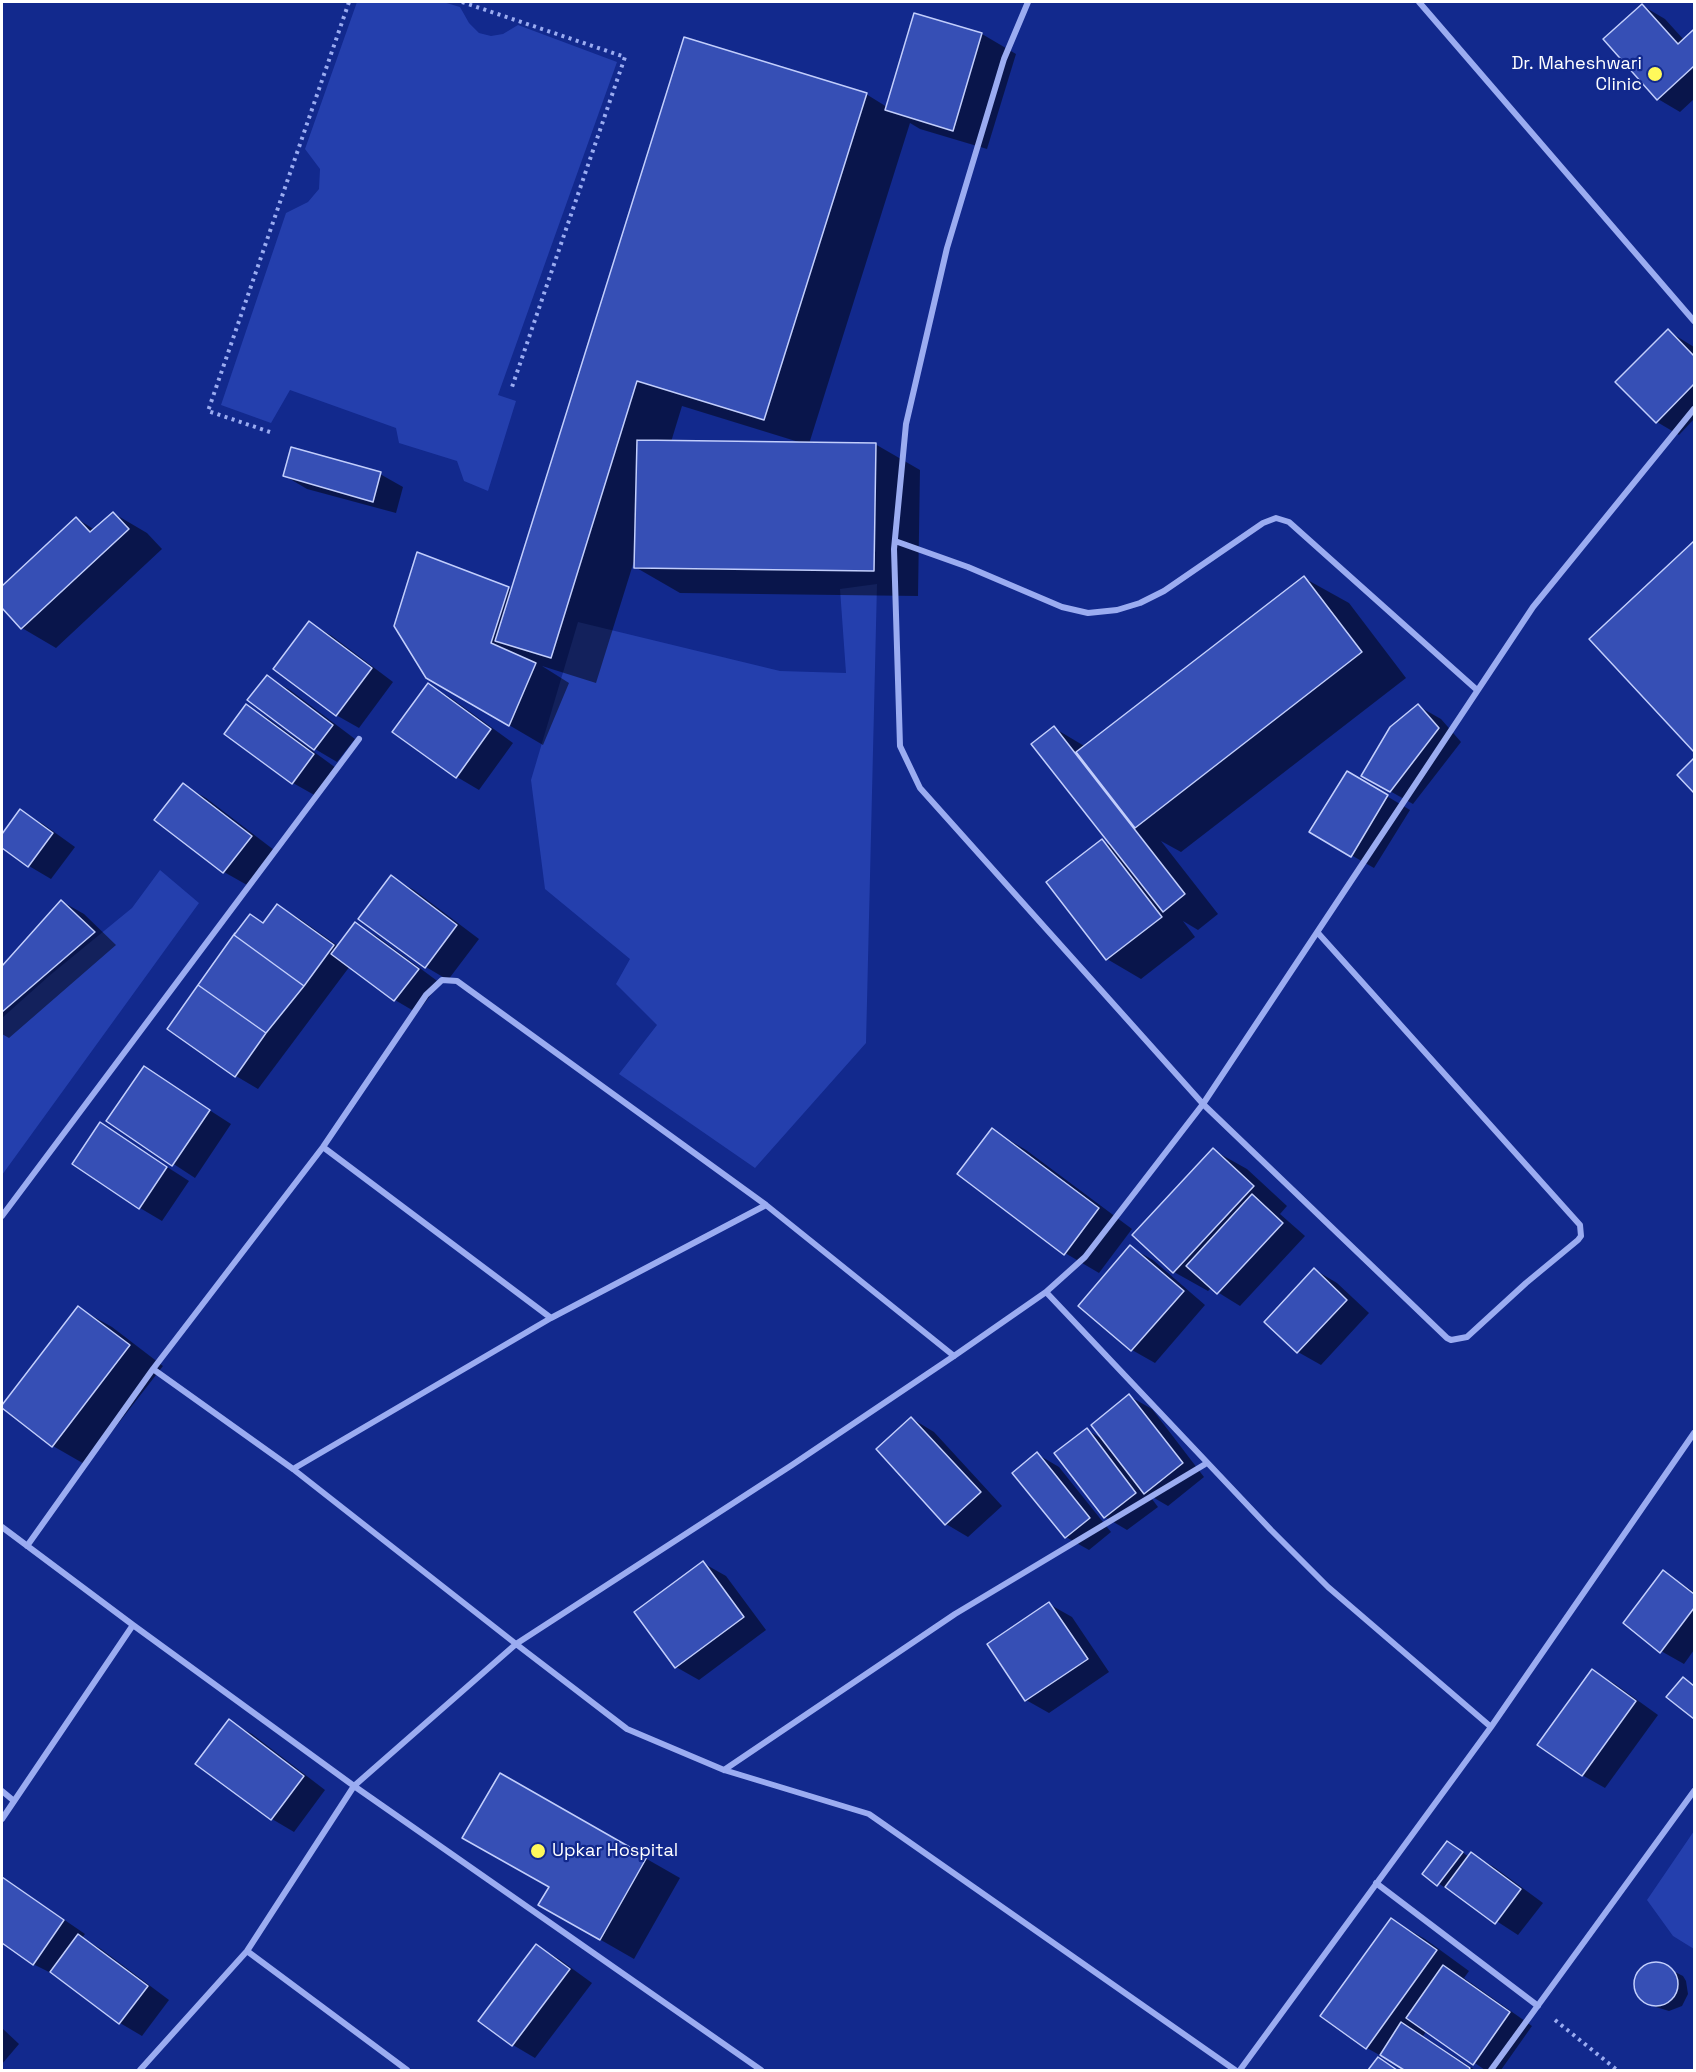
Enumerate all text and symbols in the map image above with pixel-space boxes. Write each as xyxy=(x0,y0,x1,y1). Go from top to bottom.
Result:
place label: Dr. Maheshwari Clinic xyxy=(1511,53,1642,96)
marker: Dr. Maheshwari Clinic xyxy=(1646,65,1664,83)
place label: Upkar Hospital xyxy=(552,1840,678,1862)
marker: Upkar Hospital xyxy=(529,1842,547,1860)

